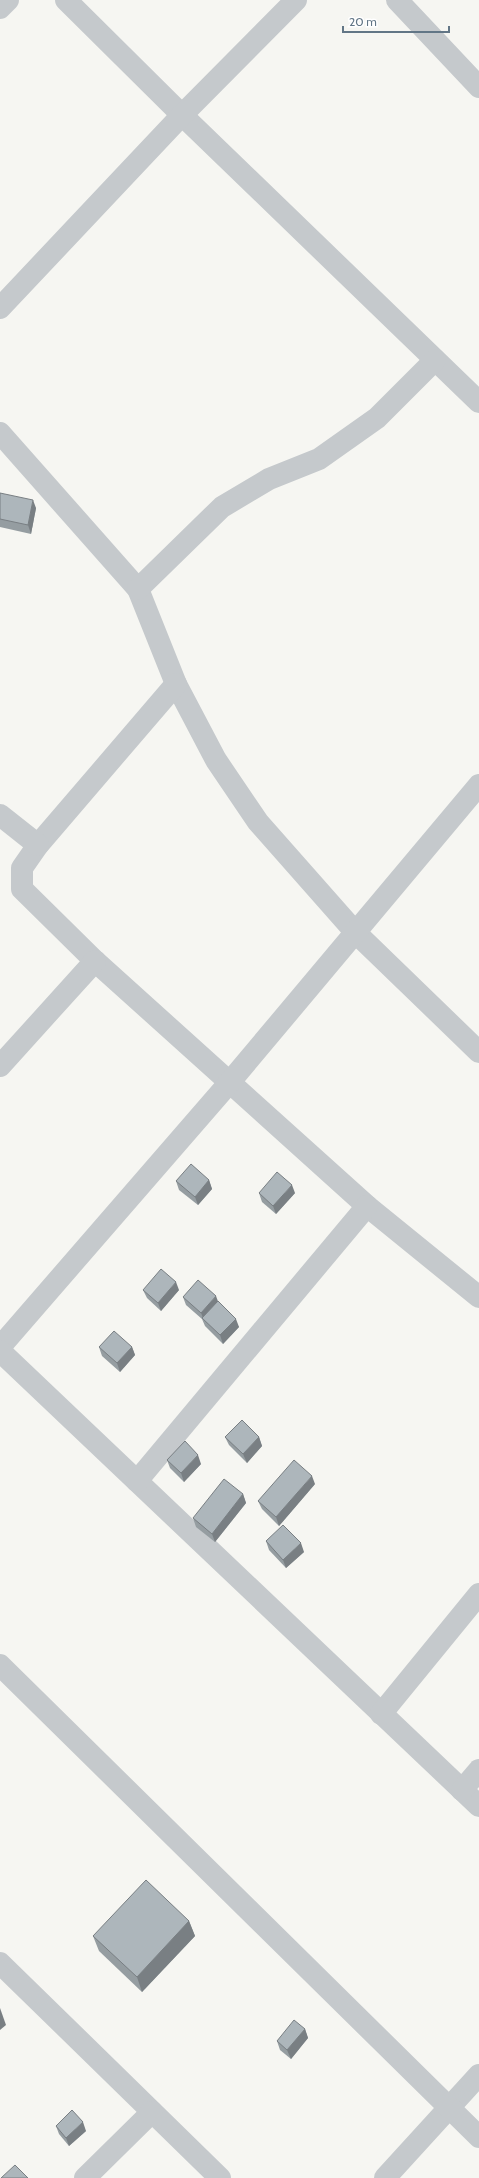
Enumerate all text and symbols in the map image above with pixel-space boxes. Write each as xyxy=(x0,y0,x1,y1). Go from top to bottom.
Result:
scale bar xyxy=(343,8,449,34)
text: 20 m xyxy=(349,14,377,29)

